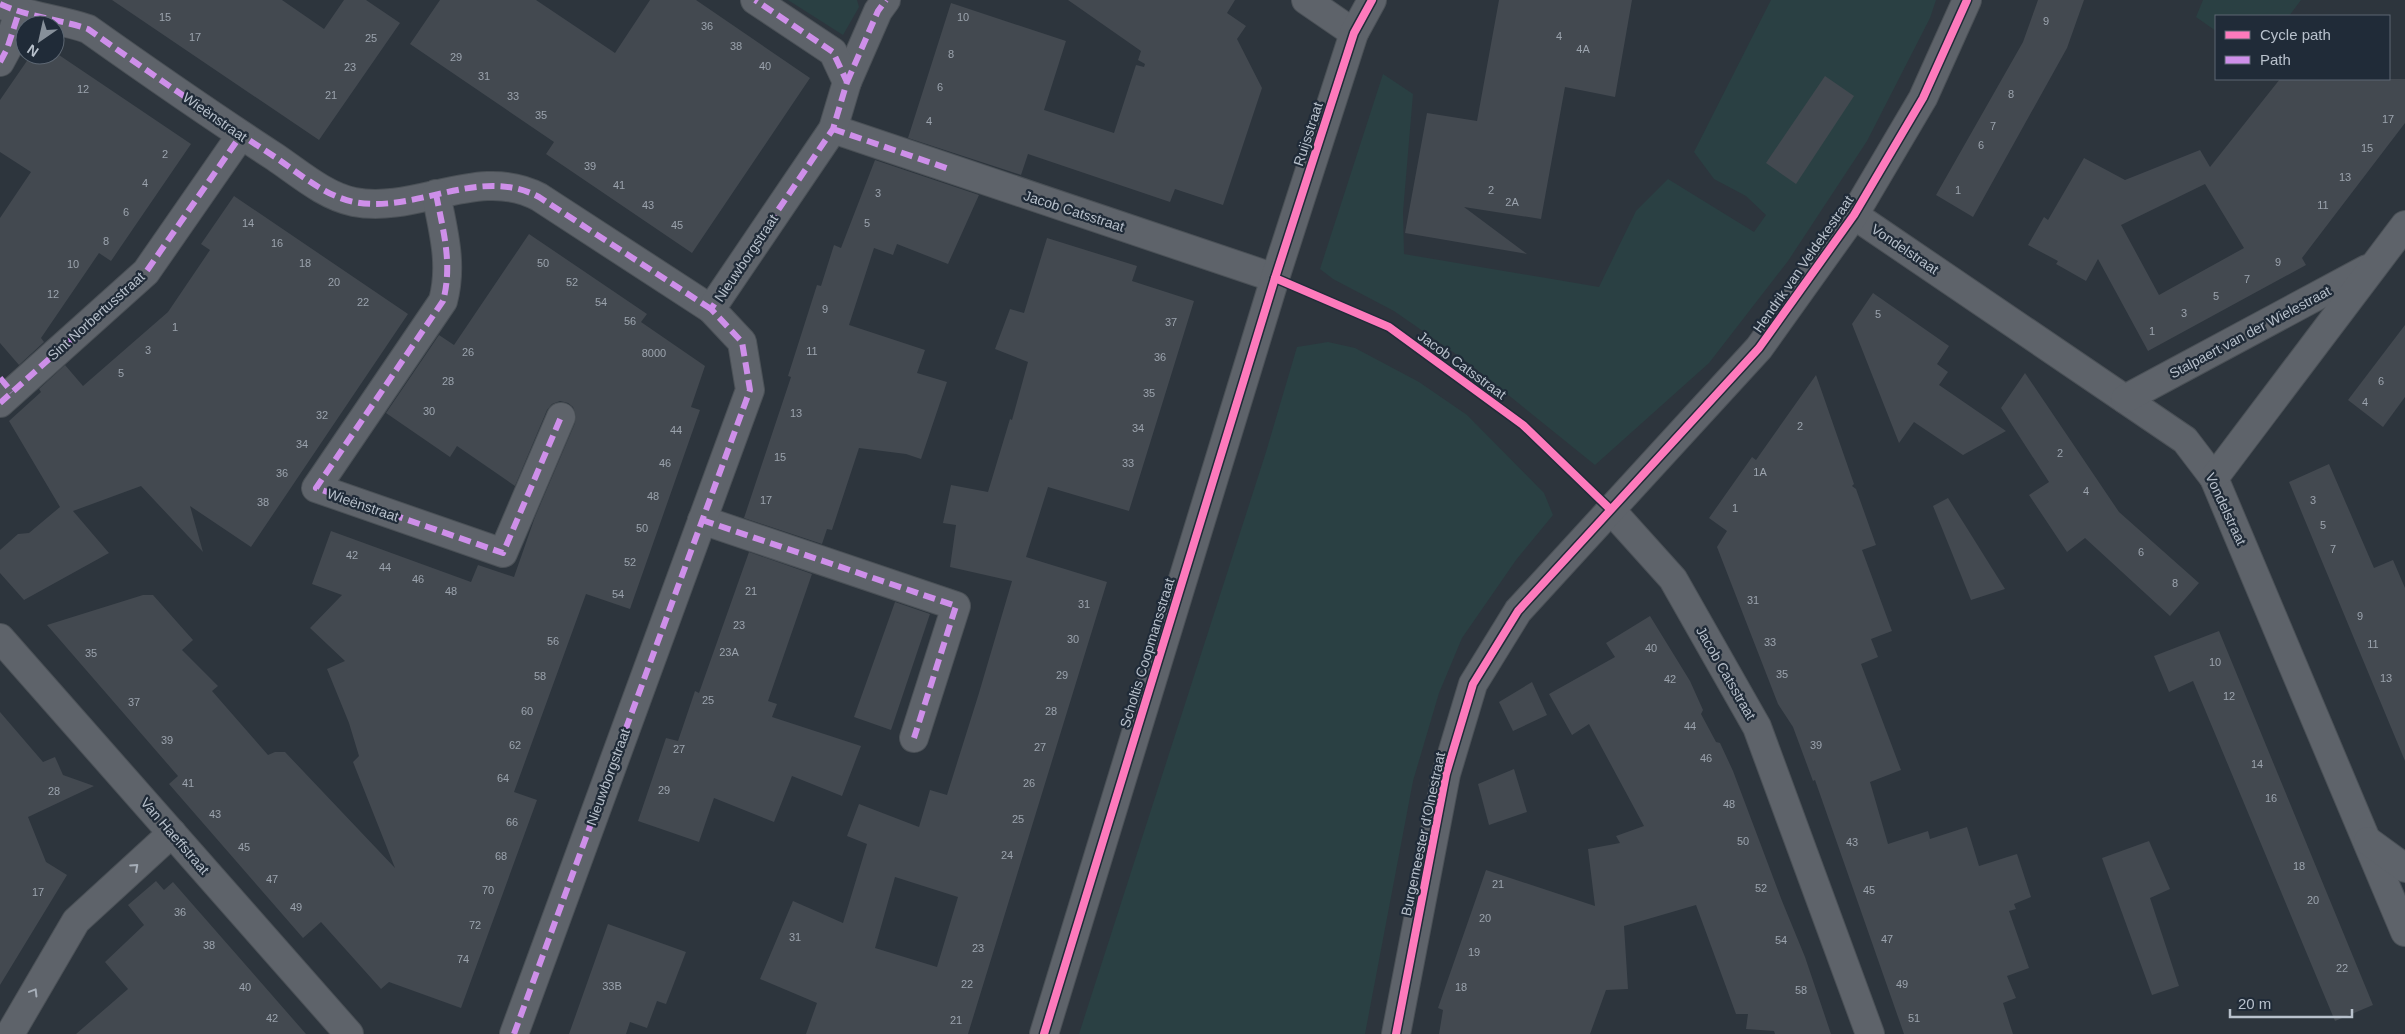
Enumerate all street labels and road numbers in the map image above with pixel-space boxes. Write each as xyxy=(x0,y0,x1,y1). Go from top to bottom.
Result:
street label: Wieënstraat xyxy=(180,89,250,145)
street label: Ruijsstraat xyxy=(1290,100,1326,168)
street label: Jacob Catsstraat xyxy=(1022,187,1127,235)
street label: Hendrik van Veldekestraat xyxy=(1750,192,1856,336)
street label: Nieuwborgstraat xyxy=(711,211,781,305)
street label: Vondelstraat xyxy=(1868,221,1942,277)
street label: Sint Norbertusstraat xyxy=(44,268,148,364)
street label: Stalpaert van der Wielestraat xyxy=(2167,283,2334,381)
street label: Jacob Catsstraat xyxy=(1415,328,1509,402)
street label: Vondelstraat xyxy=(2202,470,2250,548)
street label: Wieënstraat xyxy=(325,485,401,525)
street label: Scholtis Coopmansstraat xyxy=(1117,576,1177,730)
street label: Jacob Catsstraat xyxy=(1693,624,1759,723)
street label: Nieuwborgstraat xyxy=(583,726,633,828)
street label: Burgemeester d'Olnestraat xyxy=(1398,751,1448,917)
street label: Van Haeffstraat xyxy=(137,795,213,878)

